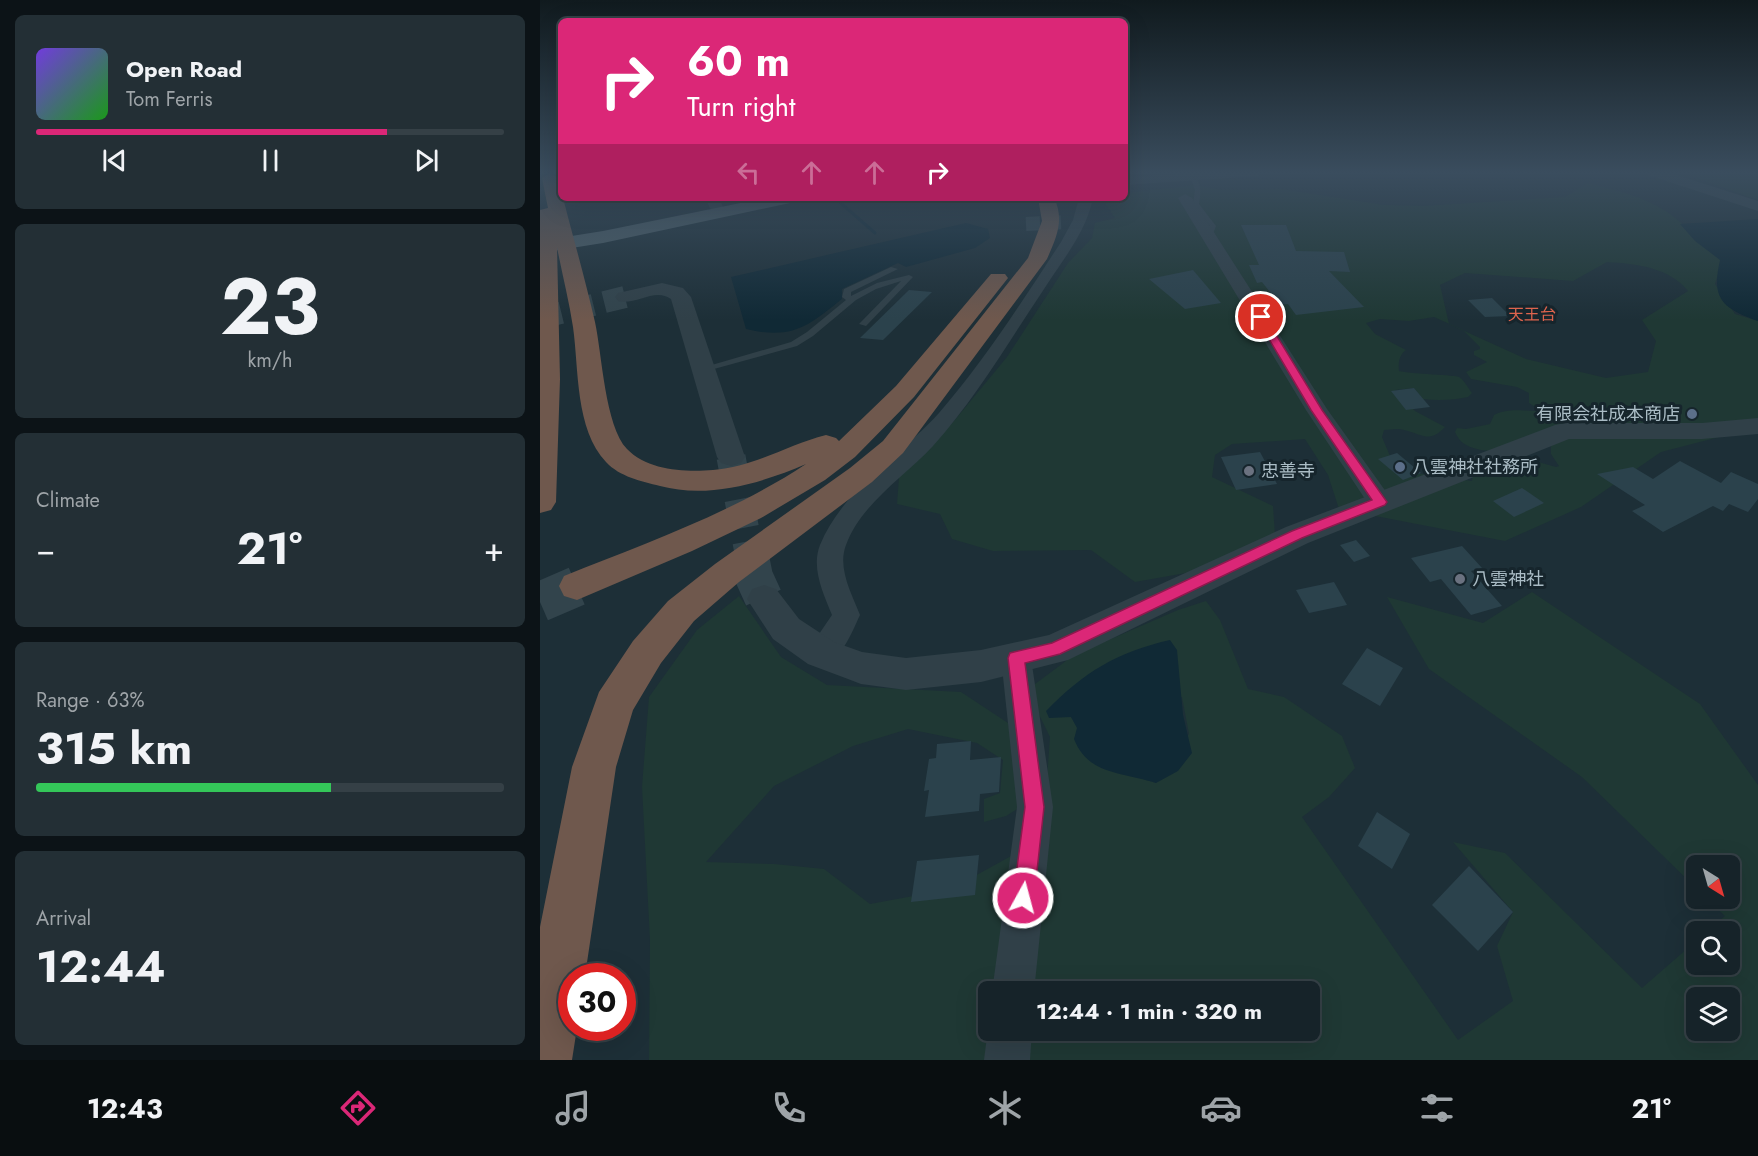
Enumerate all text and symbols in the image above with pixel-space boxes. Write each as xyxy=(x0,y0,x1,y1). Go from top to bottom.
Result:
text: 60 m xyxy=(687,31,790,92)
icon: right xyxy=(588,42,666,120)
text: Open Road xyxy=(126,53,242,85)
text: Tom Ferris xyxy=(126,85,213,114)
text: Turn right xyxy=(687,87,795,126)
icon: previous xyxy=(98,144,131,177)
icon: pause xyxy=(254,144,287,177)
icon: next xyxy=(410,144,443,177)
icon: left xyxy=(732,156,765,189)
icon: ahead xyxy=(795,156,828,189)
icon: ahead xyxy=(858,156,891,189)
icon: right xyxy=(921,156,954,189)
text: 23 xyxy=(220,251,320,363)
pin xyxy=(1235,291,1286,342)
icon: arrive xyxy=(1244,300,1277,333)
district label: 天王台 xyxy=(1508,303,1556,326)
text: km/h xyxy=(247,346,293,375)
place label: 有限会社成本商店 xyxy=(1536,401,1680,427)
marker: 有限会社成本商店 xyxy=(1685,407,1699,421)
place label: 八雲神社社務所 xyxy=(1412,454,1538,480)
place label: 忠善寺 xyxy=(1261,458,1315,484)
marker: 八雲神社社務所 xyxy=(1393,460,1407,474)
marker: 忠善寺 xyxy=(1242,464,1256,478)
text: Climate xyxy=(36,486,100,515)
text: 21° xyxy=(237,516,302,581)
text: − xyxy=(36,526,55,573)
text: + xyxy=(484,526,504,573)
place label: 八雲神社 xyxy=(1472,566,1544,592)
marker: 八雲神社 xyxy=(1453,572,1467,586)
text: Range · 63% xyxy=(36,686,144,715)
text: 315 km xyxy=(36,716,192,781)
north arrow xyxy=(1686,855,1740,909)
map controls xyxy=(1686,855,1740,1041)
position arrow xyxy=(991,866,1055,930)
text: Arrival xyxy=(36,904,91,933)
button: search xyxy=(1686,921,1740,975)
text: 12:44 xyxy=(36,934,166,999)
speed limit sign: 30 xyxy=(558,963,636,1041)
button: layers xyxy=(1686,987,1740,1041)
text: 12:44 · 1 min · 320 m xyxy=(1036,995,1262,1027)
icon: directions xyxy=(337,1087,379,1129)
icon: music xyxy=(552,1087,594,1129)
icon: phone xyxy=(768,1087,810,1129)
icon: climate xyxy=(984,1087,1026,1129)
icon: car xyxy=(1200,1087,1242,1129)
icon: filters xyxy=(1416,1087,1458,1129)
text: 12:43 xyxy=(87,1089,163,1128)
text: 21° xyxy=(1632,1089,1671,1128)

